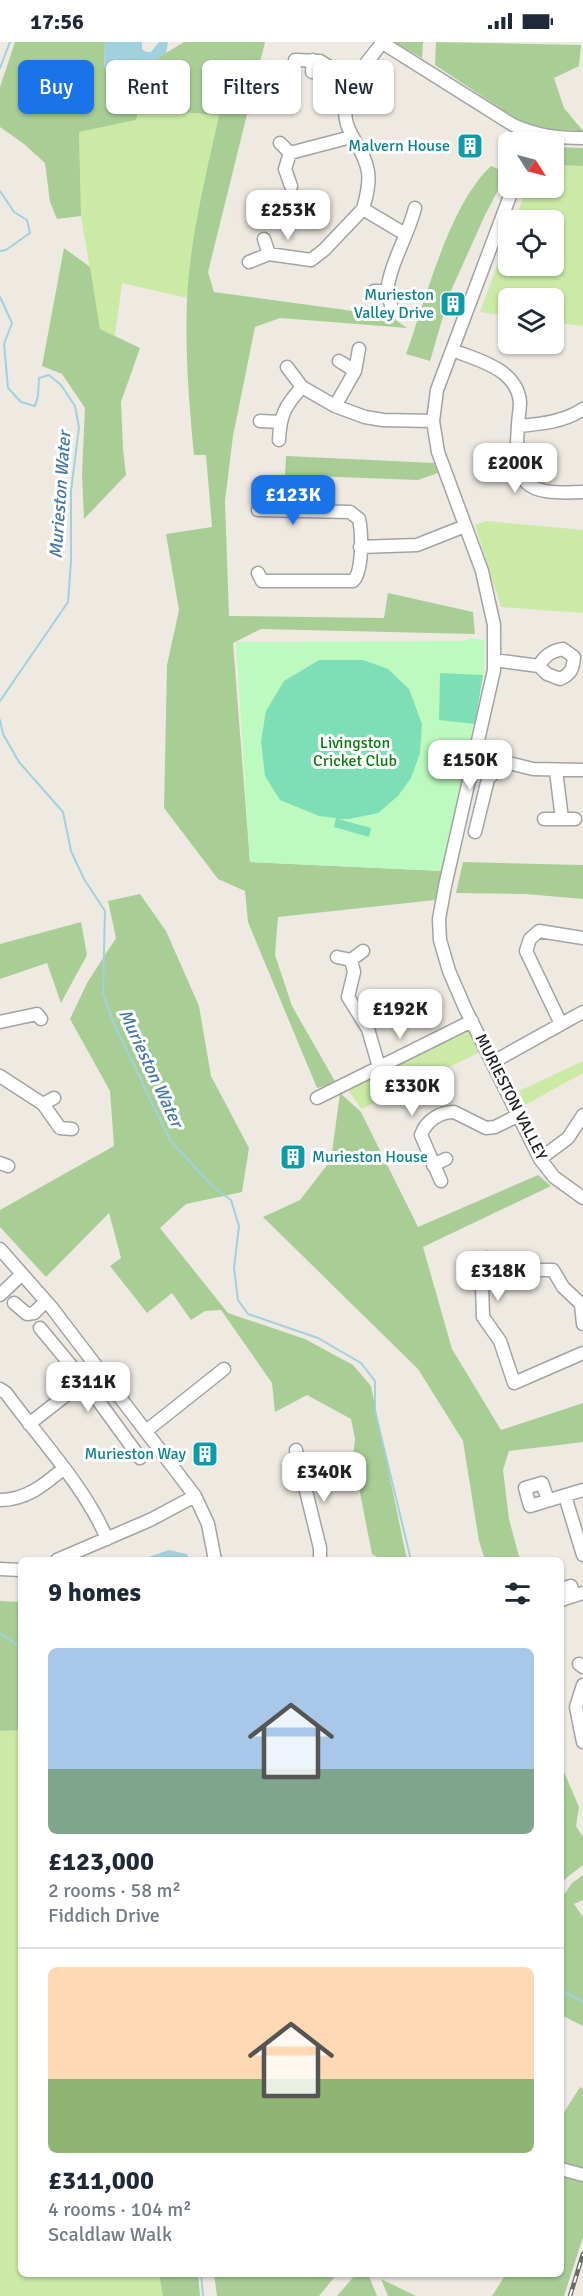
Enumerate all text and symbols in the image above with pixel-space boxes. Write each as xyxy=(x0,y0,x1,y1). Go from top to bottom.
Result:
text: 17:56 xyxy=(30,8,84,35)
chip: Buy xyxy=(18,60,94,114)
chip: Rent xyxy=(106,60,190,114)
chip: Filters xyxy=(202,60,301,114)
chip: New xyxy=(313,60,394,114)
building icon: Malvern House xyxy=(455,131,485,161)
north arrow xyxy=(498,132,564,198)
map controls xyxy=(498,132,564,354)
place label: Malvern House xyxy=(348,136,450,156)
pin: £253K xyxy=(246,190,330,241)
text: £253K xyxy=(260,197,316,222)
button: locate xyxy=(498,210,564,276)
place label: Murieston Valley Drive xyxy=(354,285,434,323)
button: layers xyxy=(498,288,564,354)
building icon: Murieston Valley Drive xyxy=(438,289,468,319)
water label: Murieston Water xyxy=(45,428,76,559)
pin: £200K xyxy=(473,443,557,494)
text: £200K xyxy=(487,450,543,475)
pin: £123K xyxy=(251,475,335,526)
text: £123K xyxy=(265,482,321,507)
park label: Livingston Cricket Club xyxy=(313,733,397,771)
pin: £150K xyxy=(428,740,512,791)
text: £150K xyxy=(442,747,498,772)
pin: £192K xyxy=(358,989,442,1040)
text: £192K xyxy=(372,996,428,1021)
water label: Murieston Water xyxy=(114,1005,189,1133)
street label: MURIESTON VALLEY xyxy=(470,1030,552,1164)
pin: £330K xyxy=(370,1066,454,1117)
text: £330K xyxy=(384,1073,440,1098)
building icon: Murieston House xyxy=(278,1142,308,1172)
place label: Murieston House xyxy=(312,1147,428,1167)
pin: £318K xyxy=(456,1251,540,1302)
text: £318K xyxy=(470,1258,526,1283)
pin: £311K xyxy=(46,1362,130,1413)
text: £311K xyxy=(60,1369,116,1394)
building icon: Murieston Way xyxy=(190,1439,220,1469)
place label: Murieston Way xyxy=(84,1444,187,1464)
pin: £340K xyxy=(282,1452,366,1503)
text: £340K xyxy=(296,1459,352,1484)
text: 9 homes xyxy=(48,1577,141,1609)
icon: filters xyxy=(501,1577,534,1610)
icon: home xyxy=(237,1687,345,1795)
text: £123,000 xyxy=(48,1846,154,1878)
text: 2 rooms · 58 m² xyxy=(48,1878,181,1903)
text: Fiddich Drive xyxy=(48,1903,160,1928)
icon: home xyxy=(237,2006,345,2114)
text: £311,000 xyxy=(48,2165,154,2197)
text: 4 rooms · 104 m² xyxy=(48,2197,192,2222)
text: Scaldlaw Walk xyxy=(48,2222,172,2247)

